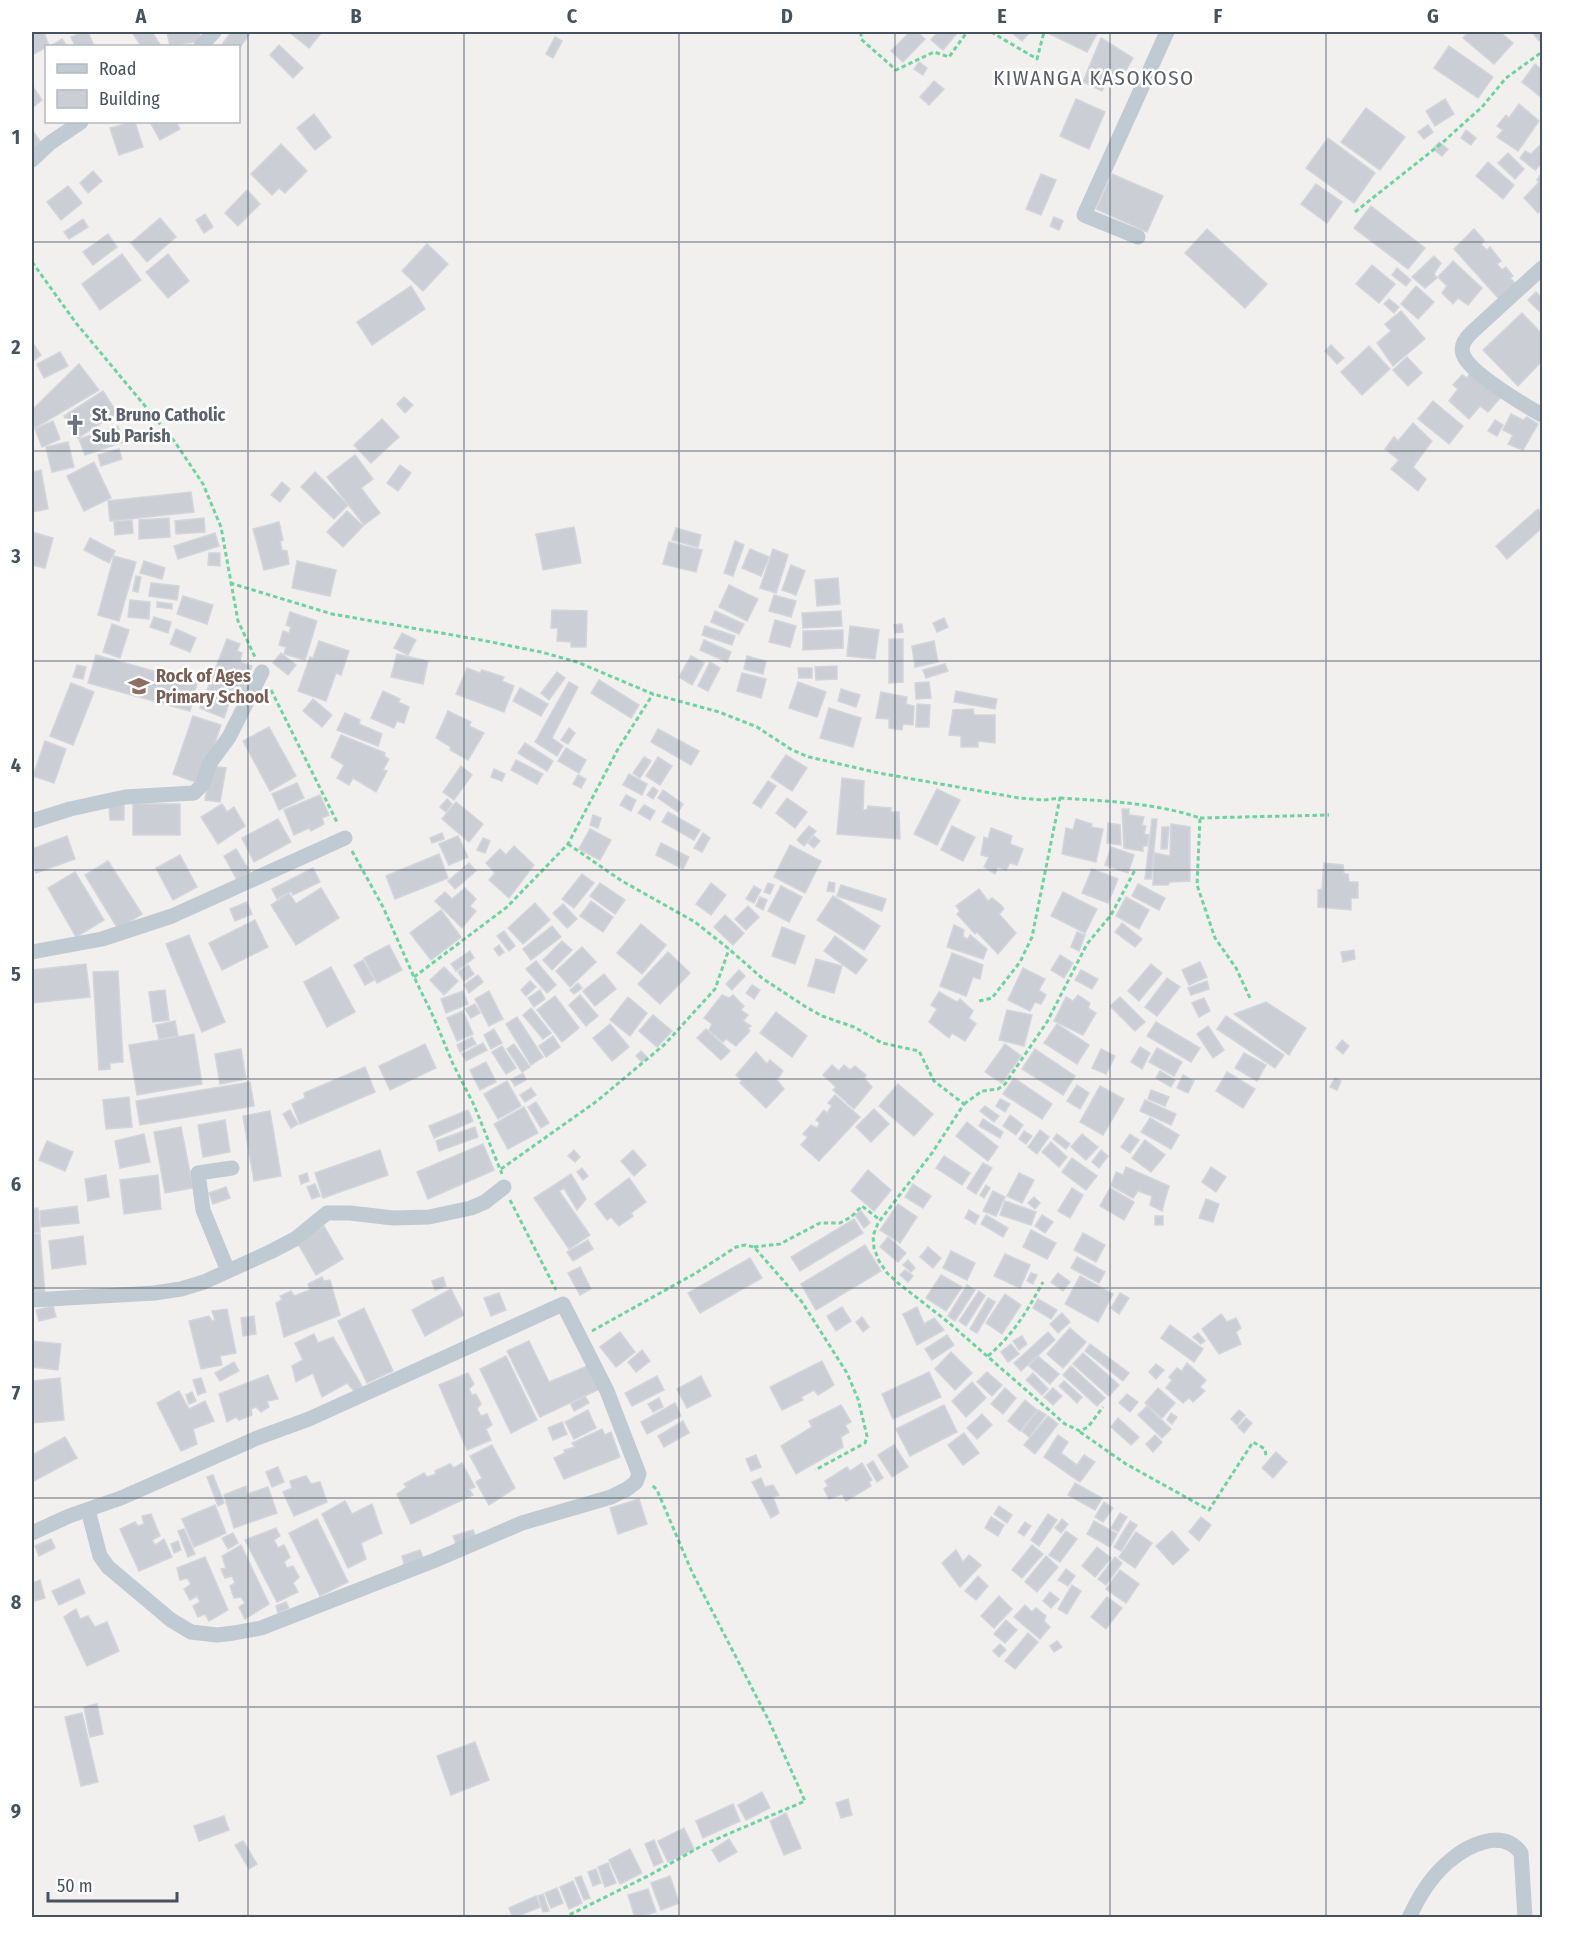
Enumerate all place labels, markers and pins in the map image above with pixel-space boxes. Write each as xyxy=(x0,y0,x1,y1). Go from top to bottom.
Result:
place label: St. Bruno Catholic Sub Parish xyxy=(92,404,226,447)
church icon: St. Bruno Catholic Sub Parish xyxy=(63,413,87,437)
place label: Rock of Ages Primary School xyxy=(156,665,269,708)
school or university icon: Rock of Ages Primary School xyxy=(127,674,151,698)

